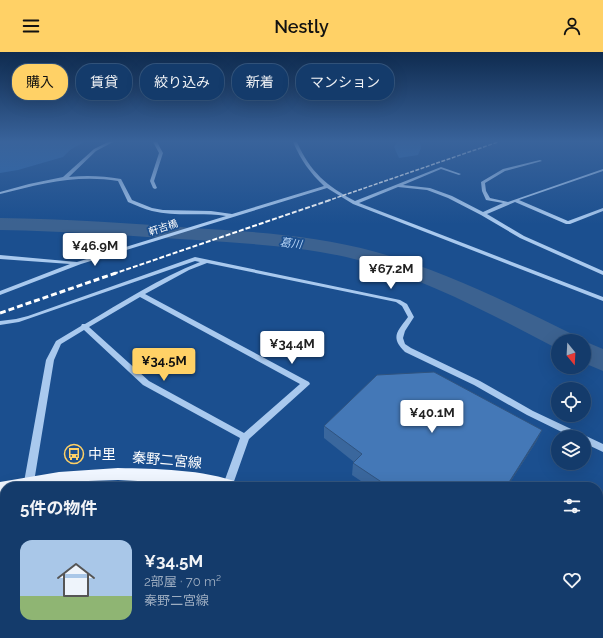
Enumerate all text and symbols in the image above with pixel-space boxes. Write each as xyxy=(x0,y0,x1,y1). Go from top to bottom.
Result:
icon: menu xyxy=(20,15,42,37)
icon: person xyxy=(561,15,583,37)
text: Nestly xyxy=(274,16,329,37)
chip: 購入 xyxy=(12,64,68,100)
chip: 賃貸 xyxy=(76,64,132,100)
chip: 絞り込み xyxy=(140,64,224,100)
chip: 新着 xyxy=(232,64,288,100)
chip: マンション xyxy=(296,64,394,100)
street label: 軒吉橋 xyxy=(147,218,179,237)
pin: ¥46.9M xyxy=(62,233,128,267)
water label: 葛川 xyxy=(279,236,304,251)
text: ¥46.9M xyxy=(72,238,118,253)
pin: ¥67.2M xyxy=(358,256,424,290)
text: ¥67.2M xyxy=(368,261,414,276)
pin: ¥34.4M xyxy=(259,331,325,365)
north arrow xyxy=(551,334,591,374)
map controls xyxy=(551,334,591,470)
text: ¥34.4M xyxy=(269,336,315,351)
pin: ¥34.5M xyxy=(131,348,197,382)
text: ¥34.5M xyxy=(141,353,187,368)
button: locate xyxy=(551,382,591,422)
pin: ¥40.1M xyxy=(399,400,465,434)
text: ¥40.1M xyxy=(409,405,455,420)
button: layers xyxy=(551,430,591,470)
bus stop icon: 中里 xyxy=(63,443,85,465)
place label: 中里 xyxy=(88,446,116,462)
street label: 秦野二宮線 xyxy=(131,449,203,471)
icon: filters xyxy=(561,495,583,517)
text: 5件の物件 xyxy=(20,498,97,518)
text: ¥34.5M xyxy=(144,551,203,571)
icon: home xyxy=(52,556,100,604)
icon: heart xyxy=(561,569,583,591)
text: 2部屋 · 70 m² xyxy=(144,574,221,589)
text: 秦野二宮線 xyxy=(144,593,209,608)

